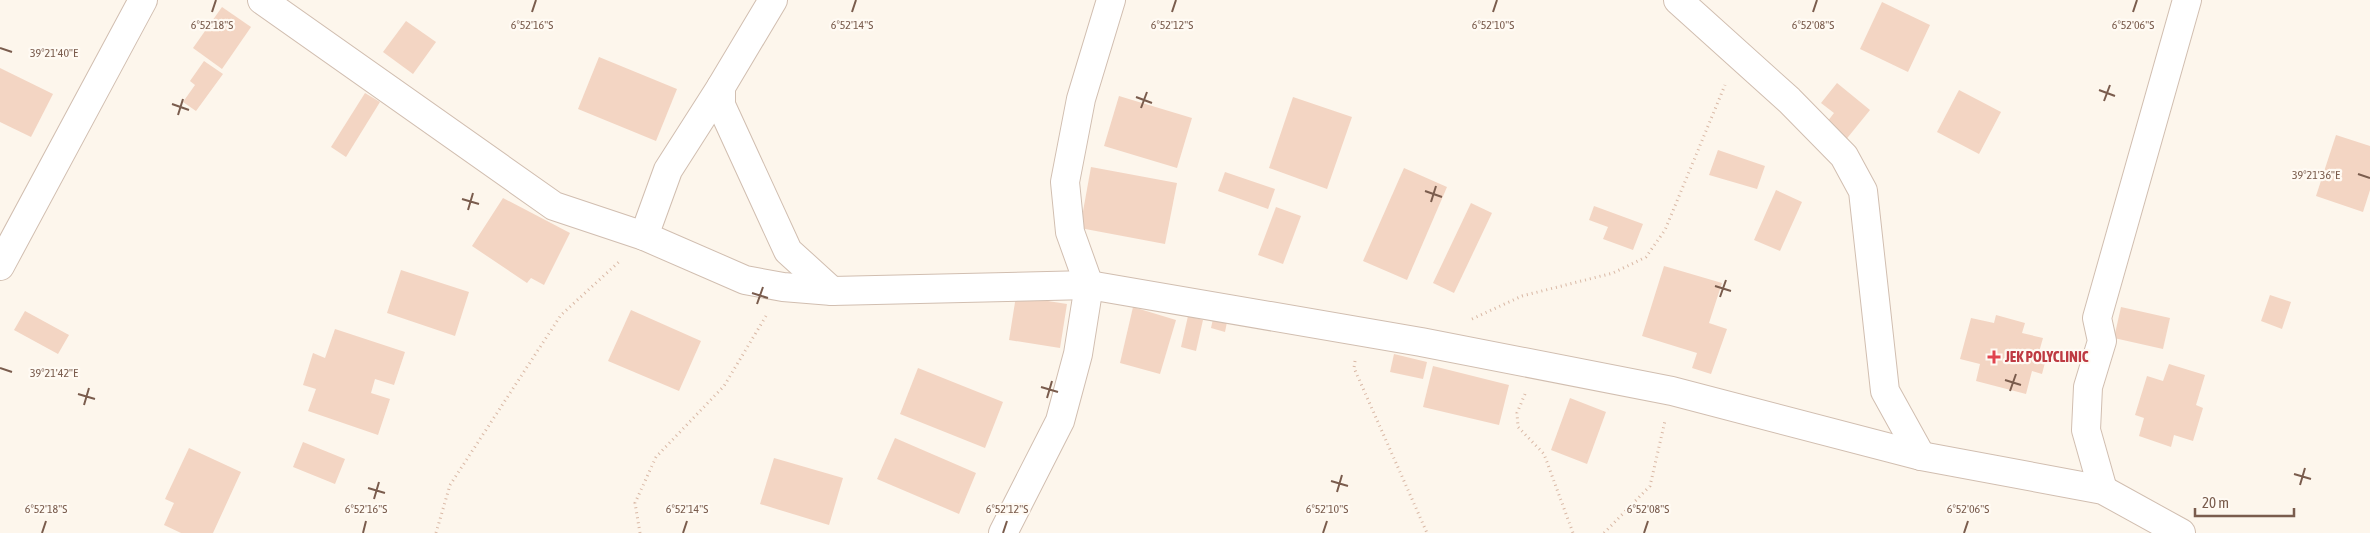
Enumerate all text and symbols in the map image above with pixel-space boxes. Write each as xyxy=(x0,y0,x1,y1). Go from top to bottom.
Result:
text: 6°52'18"S xyxy=(191,18,233,32)
text: 6°52'16"S xyxy=(511,18,553,32)
text: 6°52'14"S xyxy=(831,18,873,32)
text: 6°52'12"S xyxy=(1151,18,1193,32)
text: 6°52'10"S xyxy=(1472,18,1514,32)
text: 6°52'08"S xyxy=(1792,18,1834,32)
text: 6°52'06"S xyxy=(2112,18,2154,32)
text: 39°21'40"E xyxy=(30,46,78,60)
text: 39°21'36"E xyxy=(2292,168,2340,182)
place label: JEK POLYCLINIC xyxy=(2004,348,2089,365)
marker: JEK POLYCLINIC xyxy=(1987,350,2001,364)
text: 39°21'42"E xyxy=(30,366,78,380)
scale bar xyxy=(2195,486,2294,518)
text: 20 m xyxy=(2202,494,2229,511)
text: 6°52'18"S xyxy=(25,502,67,516)
text: 6°52'16"S xyxy=(345,502,387,516)
text: 6°52'14"S xyxy=(666,502,708,516)
text: 6°52'12"S xyxy=(986,502,1028,516)
text: 6°52'10"S xyxy=(1306,502,1348,516)
text: 6°52'08"S xyxy=(1627,502,1669,516)
text: 6°52'06"S xyxy=(1947,502,1989,516)

